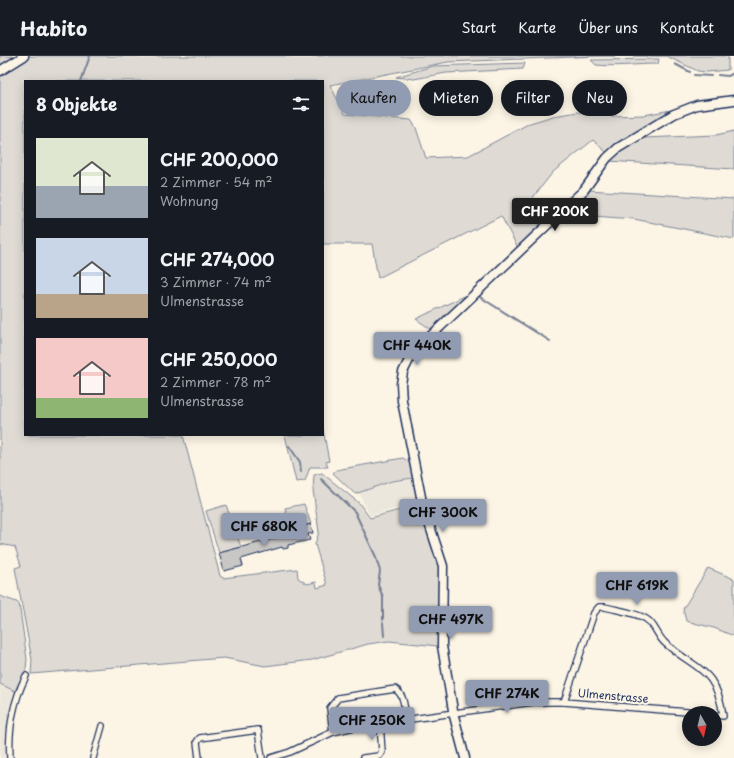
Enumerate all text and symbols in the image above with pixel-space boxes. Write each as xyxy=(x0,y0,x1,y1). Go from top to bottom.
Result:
text: Habito xyxy=(20,14,87,42)
text: Start xyxy=(461,17,496,38)
text: Karte xyxy=(518,17,556,38)
text: Über uns xyxy=(578,17,638,38)
text: Kontakt xyxy=(660,17,714,38)
chip: Kaufen xyxy=(336,80,411,116)
chip: Mieten xyxy=(419,80,493,116)
chip: Filter xyxy=(501,80,564,116)
chip: Neu xyxy=(572,80,627,116)
text: 8 Objekte xyxy=(36,91,117,117)
icon: filters xyxy=(290,93,312,115)
text: CHF 200,000 xyxy=(160,146,278,172)
icon: home xyxy=(68,154,116,202)
text: 2 Zimmer · 54 m² xyxy=(160,172,273,191)
text: Wohnung xyxy=(160,191,219,210)
pin: CHF 200K xyxy=(514,198,596,232)
text: CHF 200K xyxy=(521,201,589,220)
text: CHF 274,000 xyxy=(160,246,275,272)
icon: home xyxy=(68,254,116,302)
text: 3 Zimmer · 74 m² xyxy=(160,272,272,291)
text: Ulmenstrasse xyxy=(160,291,244,310)
pin: CHF 440K xyxy=(376,332,458,366)
text: CHF 440K xyxy=(383,335,451,354)
text: CHF 250,000 xyxy=(160,346,277,372)
icon: home xyxy=(68,354,116,402)
text: 2 Zimmer · 78 m² xyxy=(160,372,271,391)
text: Ulmenstrasse xyxy=(160,391,244,410)
pin: CHF 300K xyxy=(402,499,484,533)
text: CHF 300K xyxy=(408,502,478,521)
pin: CHF 680K xyxy=(223,513,305,547)
text: CHF 680K xyxy=(230,516,298,535)
pin: CHF 619K xyxy=(596,572,678,606)
text: CHF 619K xyxy=(605,575,669,594)
pin: CHF 497K xyxy=(410,606,492,640)
text: CHF 497K xyxy=(418,609,484,628)
pin: CHF 274K xyxy=(466,680,548,714)
text: CHF 274K xyxy=(475,683,539,702)
street label: Ulmenstrasse xyxy=(577,684,649,707)
north arrow xyxy=(682,706,722,746)
map controls xyxy=(682,706,722,746)
pin: CHF 250K xyxy=(331,707,413,741)
text: CHF 250K xyxy=(338,710,406,729)

